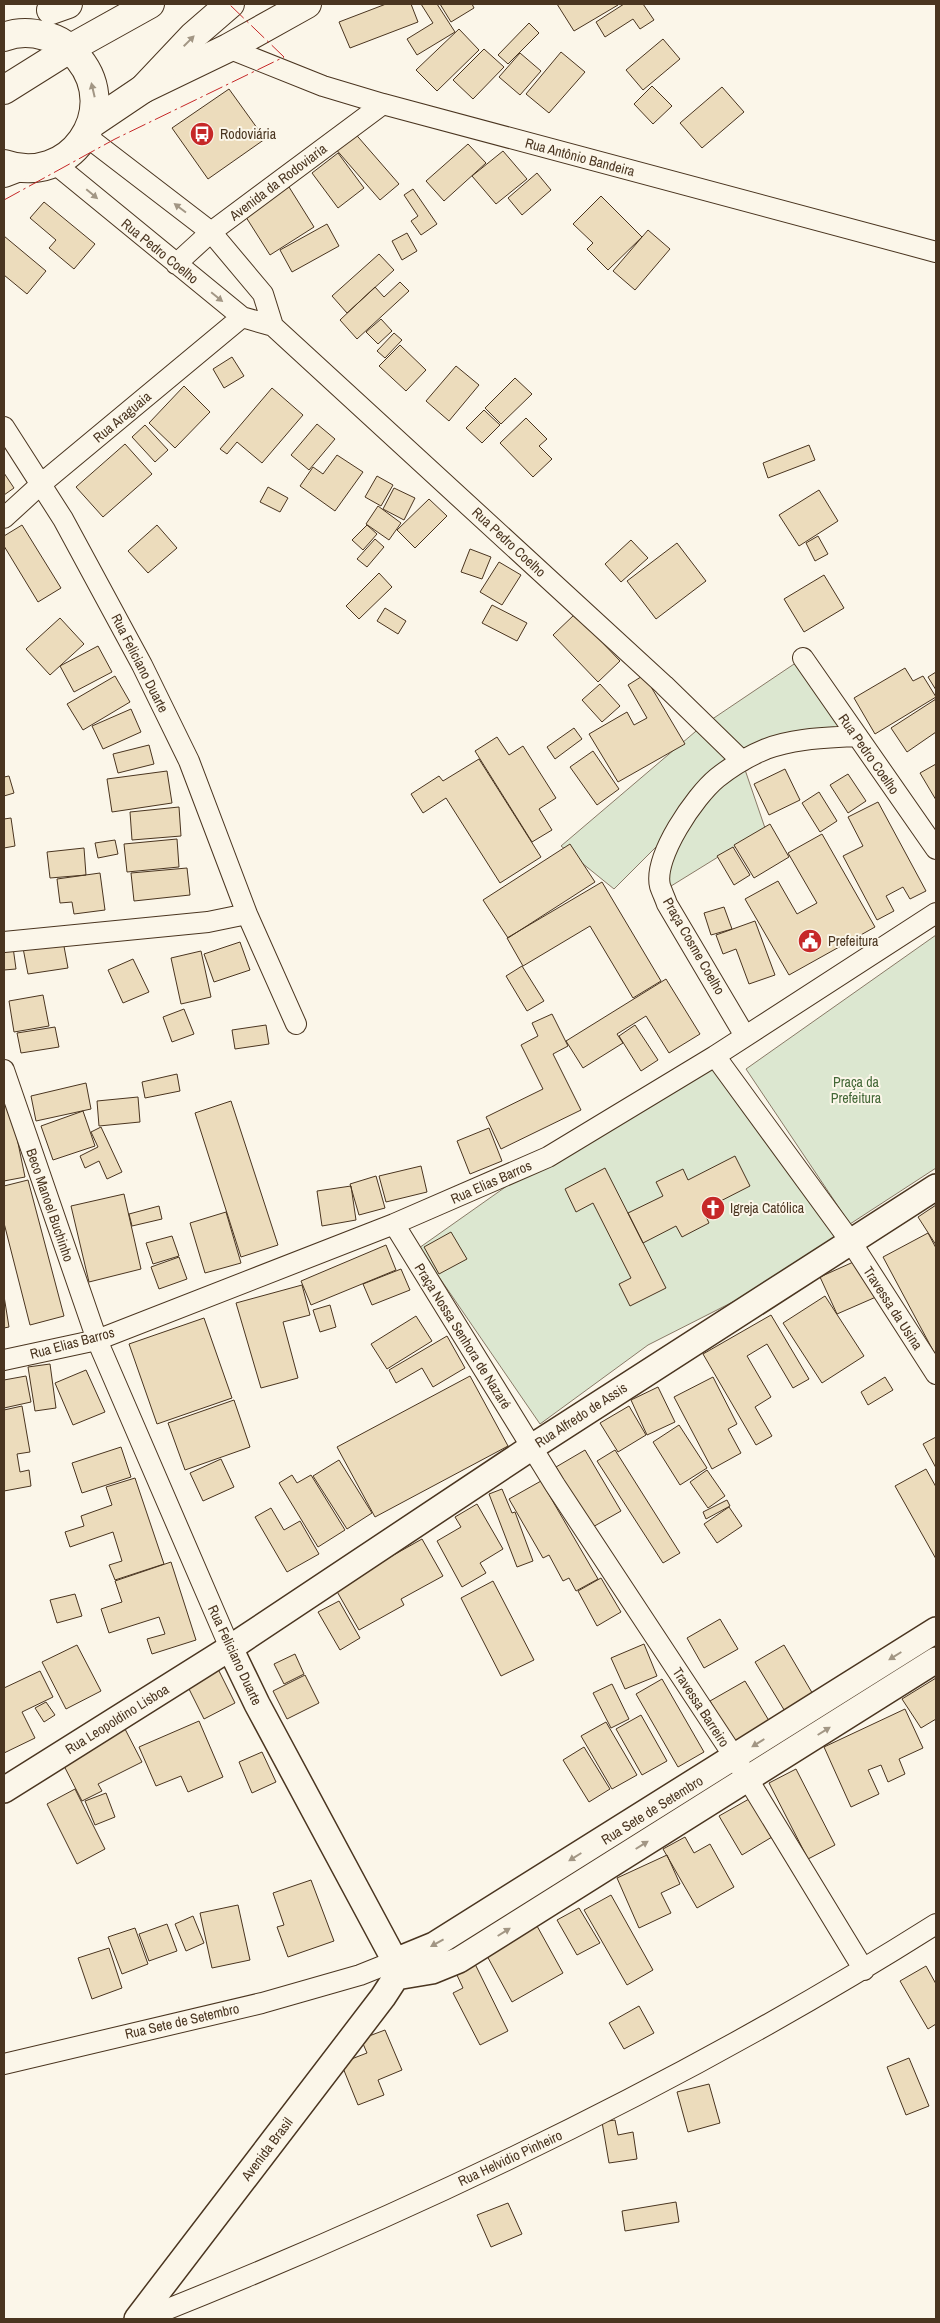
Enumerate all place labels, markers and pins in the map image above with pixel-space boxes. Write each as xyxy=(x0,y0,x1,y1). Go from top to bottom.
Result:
bus stop icon: Rodoviária xyxy=(189,121,215,147)
place label: Rodoviária xyxy=(220,125,277,143)
public building icon: Prefeitura xyxy=(797,928,823,954)
place label: Prefeitura xyxy=(828,932,879,950)
church icon: Igreja Católica xyxy=(700,1195,726,1221)
place label: Igreja Católica xyxy=(730,1199,805,1217)

